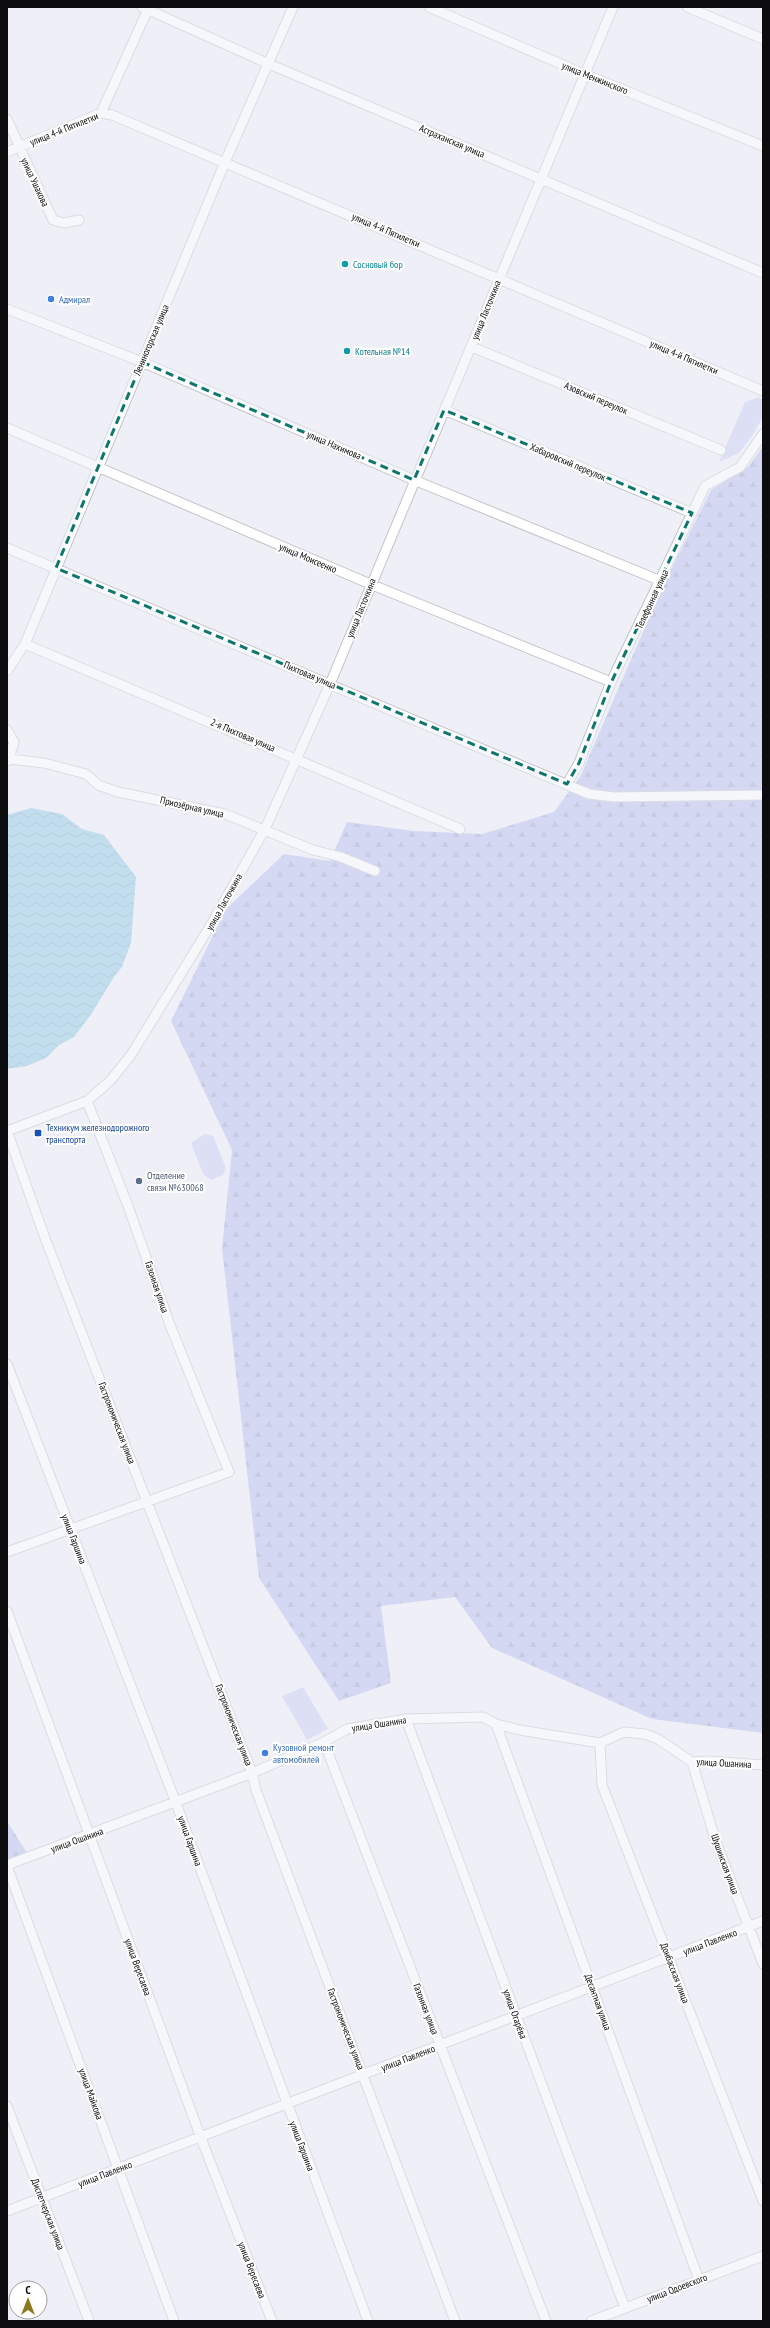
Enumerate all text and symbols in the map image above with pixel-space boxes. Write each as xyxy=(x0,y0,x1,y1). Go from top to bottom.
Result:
street label: улица Менжинского xyxy=(560,59,630,97)
street label: улица 4-й Пятилетки xyxy=(28,109,100,149)
street label: Астраханская улица xyxy=(417,121,487,161)
street label: улица Ушакова xyxy=(18,155,52,209)
street label: улица 4-й Пятилетки xyxy=(350,210,422,250)
place label: Сосновый бор xyxy=(353,258,403,271)
marker: Сосновый бор xyxy=(340,259,350,269)
street label: улица Ласточкина xyxy=(468,278,504,342)
place label: Адмирал xyxy=(59,293,90,306)
marker: Адмирал xyxy=(46,294,56,304)
street label: Лениногорская улица xyxy=(130,303,172,378)
street label: улица 4-й Пятилетки xyxy=(648,337,720,377)
place label: Котельная №14 xyxy=(355,345,411,358)
marker: Котельная №14 xyxy=(342,346,352,356)
street label: Азовский переулок xyxy=(562,379,630,417)
street label: улица Нахимова xyxy=(305,428,363,462)
street label: Хабаровский переулок xyxy=(528,440,608,484)
street label: улица Моисеенко xyxy=(277,540,339,576)
street label: Телефонная улица xyxy=(632,567,672,631)
street label: улица Ласточкина xyxy=(343,576,379,640)
street label: Пихтовая улица xyxy=(282,658,338,692)
street label: 2-я Пихтовая улица xyxy=(209,716,277,754)
street label: Приозёрная улица xyxy=(159,793,225,821)
street label: улица Ласточкина xyxy=(203,871,245,933)
place label: Техникум железнодорожного транспорта xyxy=(46,1121,149,1146)
marker: Техникум железнодорожного транспорта xyxy=(33,1128,43,1138)
place label: Отделение связи №630068 xyxy=(147,1169,204,1194)
marker: Отделение связи №630068 xyxy=(134,1176,144,1186)
street label: Газонная улица xyxy=(142,1260,172,1314)
street label: Гастрономическая улица xyxy=(95,1380,139,1466)
street label: улица Гаршина xyxy=(59,1512,89,1566)
street label: Гастрономическая улица xyxy=(212,1682,256,1768)
street label: улица Ошанина xyxy=(351,1713,407,1735)
place label: Кузовной ремонт автомобилей xyxy=(273,1741,335,1766)
marker: Кузовной ремонт автомобилей xyxy=(260,1748,270,1758)
street label: улица Ошанина xyxy=(696,1755,752,1771)
street label: улица Гаршина xyxy=(175,1814,205,1868)
street label: улица Ошанина xyxy=(49,1824,105,1856)
street label: Шушинская улица xyxy=(708,1832,742,1896)
street label: улица Павленко xyxy=(681,1926,739,1958)
street label: улица Вересаева xyxy=(122,1937,154,1997)
street label: Донбасская улица xyxy=(658,1941,692,2005)
street label: Десантная улица xyxy=(582,1972,614,2032)
street label: Газонная улица xyxy=(410,1982,442,2036)
street label: Гастрономическая улица xyxy=(324,1986,368,2072)
street label: улица Огарёва xyxy=(500,1988,530,2040)
street label: улица Павленко xyxy=(379,2042,437,2074)
street label: улица Майкова xyxy=(76,2067,106,2121)
street label: улица Гаршина xyxy=(287,2119,317,2173)
street label: улица Павленко xyxy=(76,2158,134,2190)
street label: Диспетчерская улица xyxy=(28,2177,68,2251)
street label: улица Вересаева xyxy=(235,2240,269,2300)
street label: улица Одоевского xyxy=(645,2271,709,2305)
north arrow xyxy=(8,2280,48,2320)
text: С xyxy=(25,2283,31,2297)

